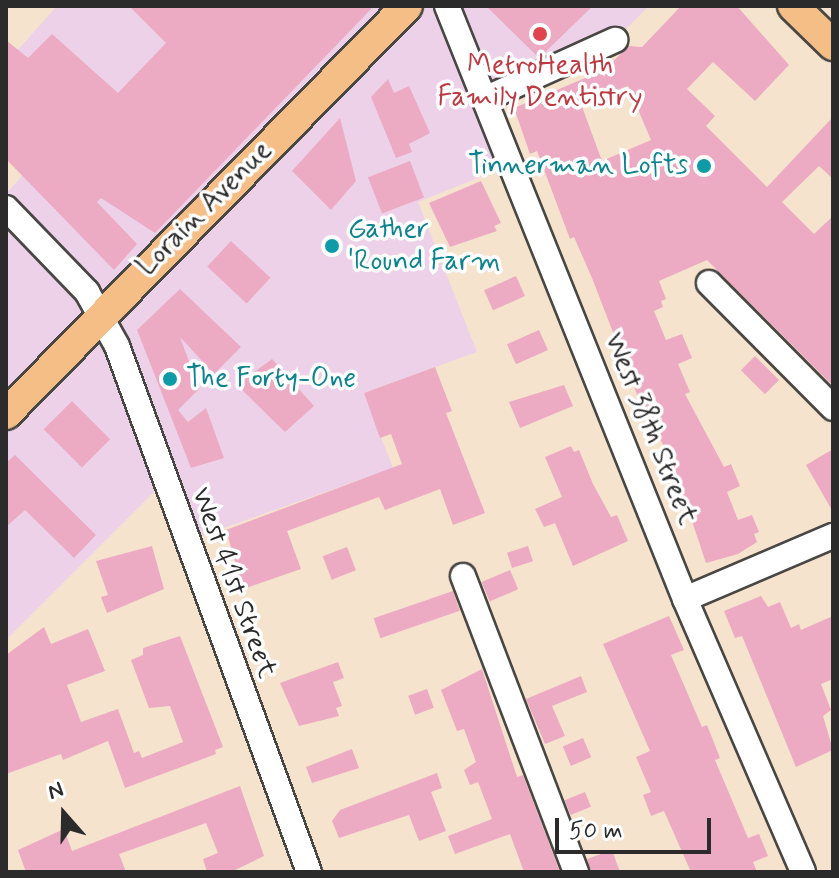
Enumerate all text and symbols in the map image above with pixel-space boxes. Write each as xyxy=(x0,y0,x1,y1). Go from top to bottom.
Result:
marker: MetroHealth Family Dentistry xyxy=(529,23,551,45)
place label: MetroHealth Family Dentistry xyxy=(441,49,639,115)
street label: Lorain Avenue xyxy=(130,134,280,284)
place label: Tinnerman Lofts xyxy=(468,149,688,183)
marker: Tinnerman Lofts xyxy=(695,157,713,175)
place label: Gather 'Round Farm xyxy=(348,213,501,279)
marker: Gather 'Round Farm xyxy=(323,237,341,255)
street label: West 38th Street xyxy=(596,328,704,530)
place label: The Forty-One xyxy=(186,362,359,396)
marker: The Forty-One xyxy=(161,370,179,388)
street label: West 41st Street xyxy=(183,483,283,683)
north arrow xyxy=(24,774,104,854)
text: N xyxy=(44,776,67,807)
scale bar xyxy=(559,802,715,852)
text: 50 m xyxy=(569,816,623,847)

